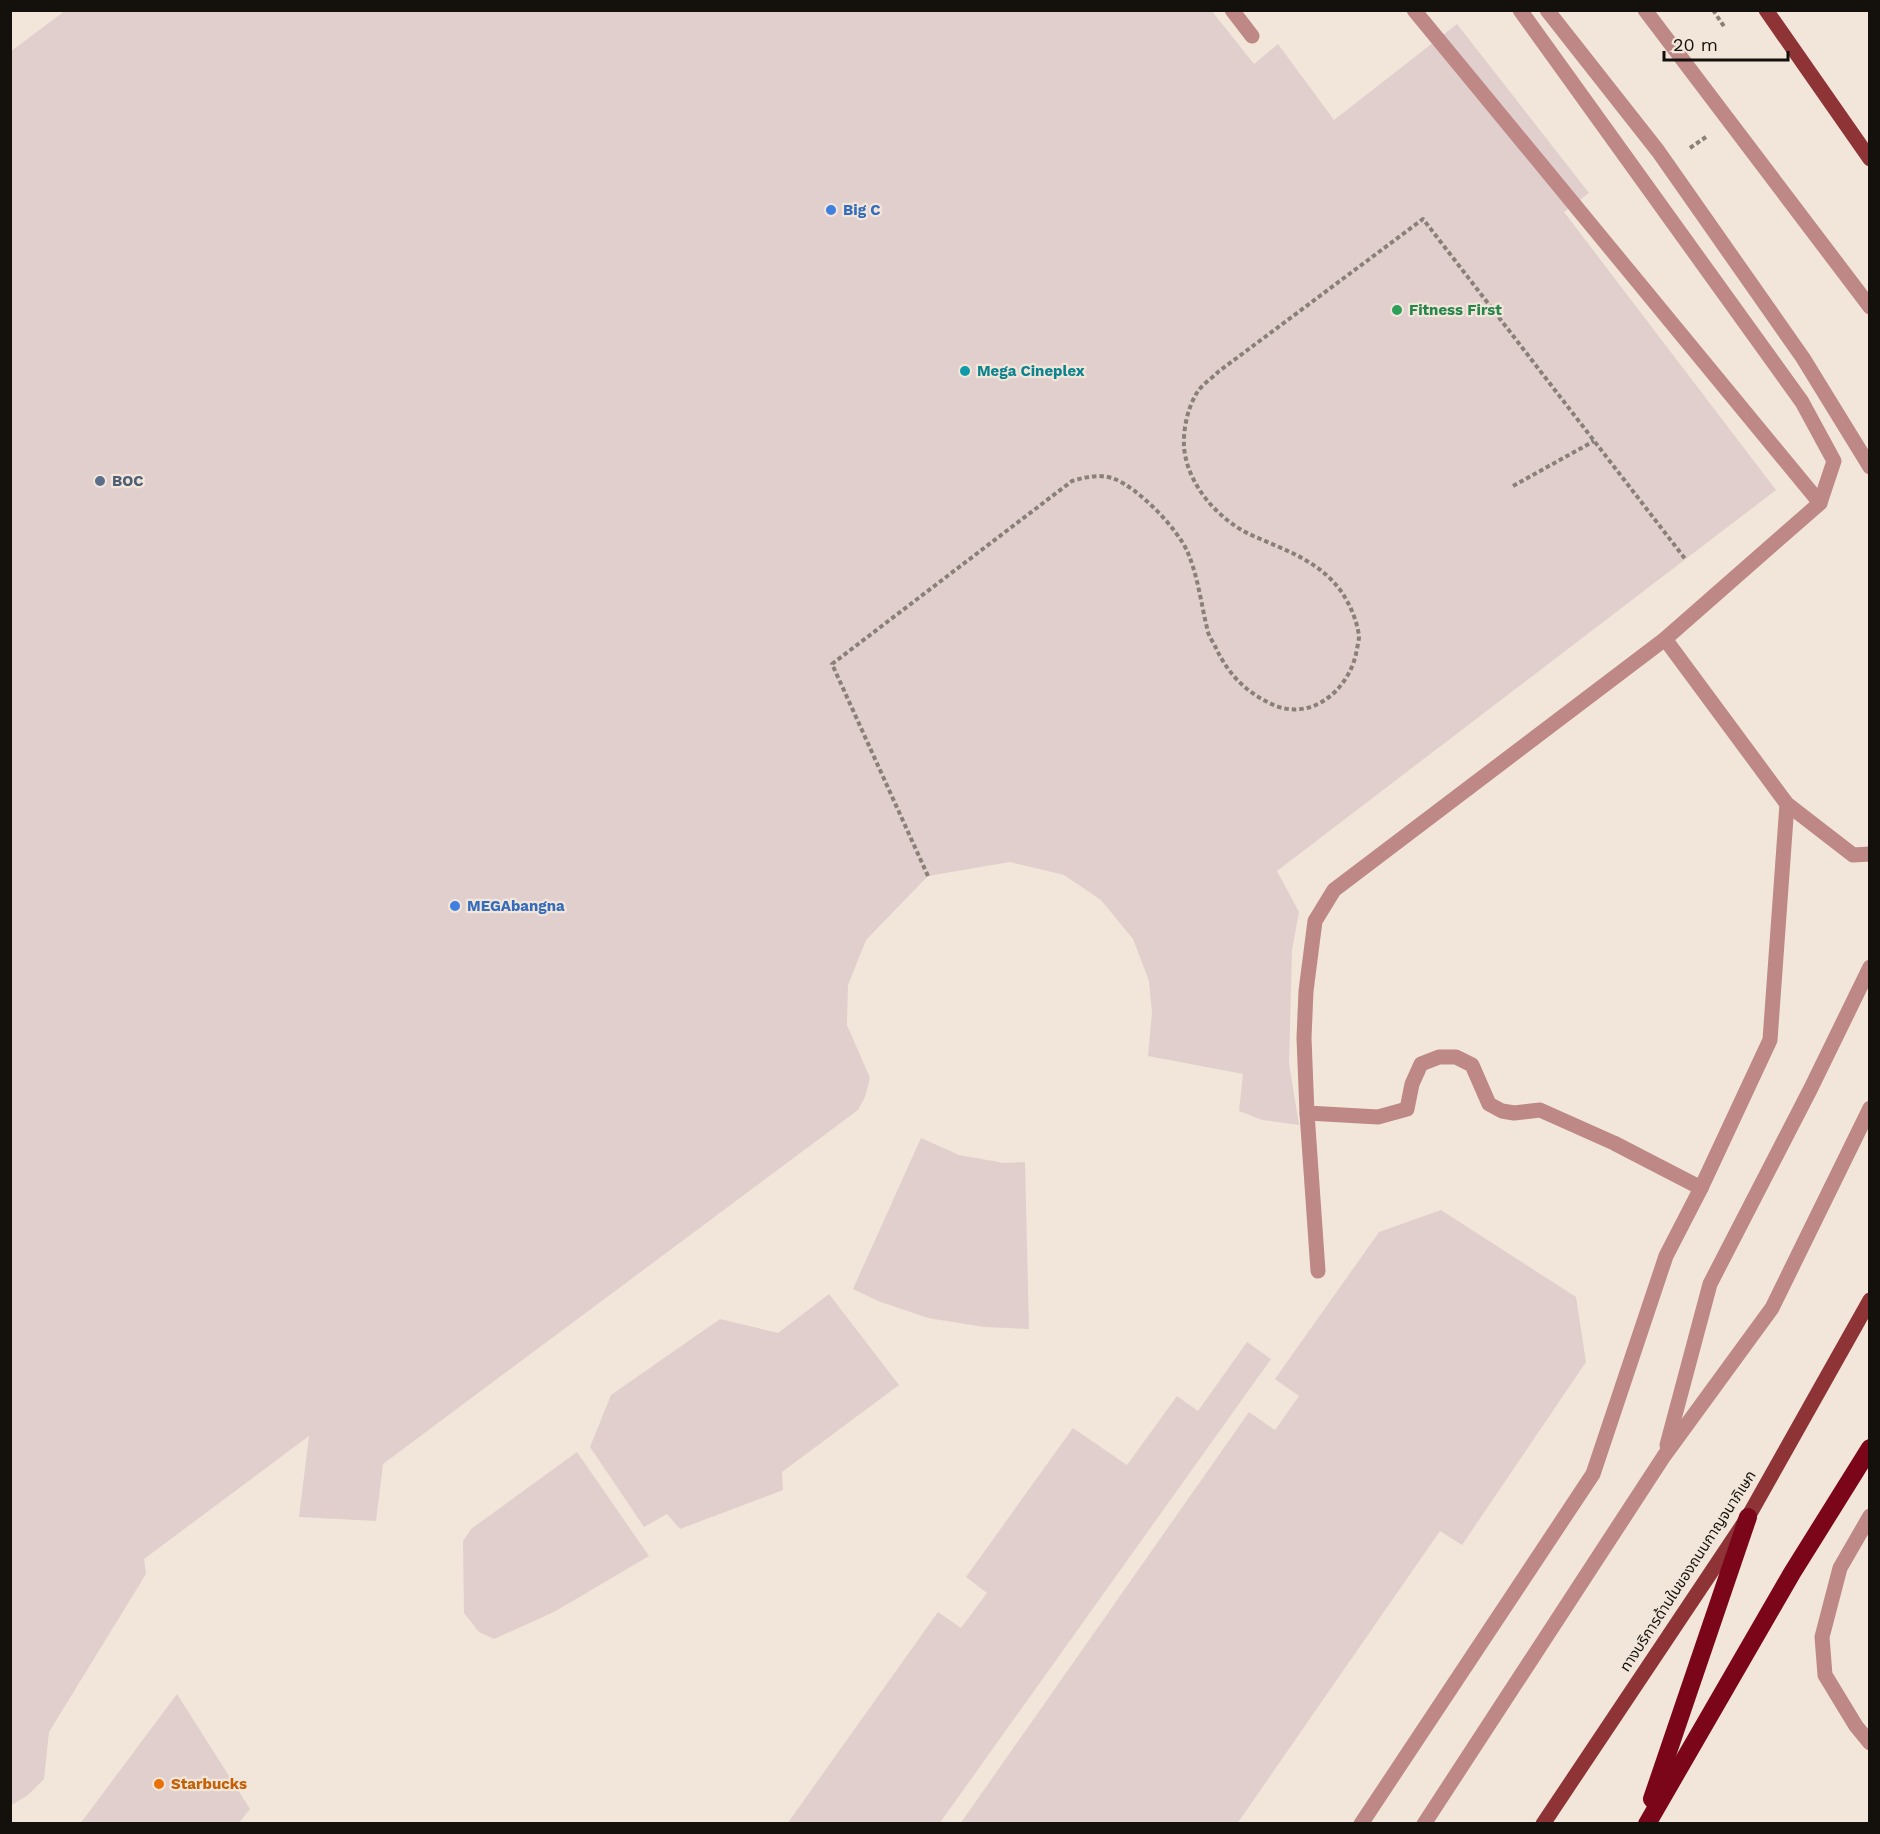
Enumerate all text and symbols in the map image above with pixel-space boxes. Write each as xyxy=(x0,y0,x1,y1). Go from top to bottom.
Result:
scale bar xyxy=(1664,24,1788,62)
text: 20 m xyxy=(1673,34,1718,55)
place label: Big C xyxy=(843,201,881,219)
marker: Big C xyxy=(824,203,838,217)
place label: Fitness First xyxy=(1409,301,1502,319)
marker: Fitness First xyxy=(1390,303,1404,317)
place label: Mega Cineplex xyxy=(977,362,1085,380)
marker: Mega Cineplex xyxy=(958,364,972,378)
place label: BOC xyxy=(112,472,144,490)
marker: BOC xyxy=(93,474,107,488)
place label: MEGAbangna xyxy=(467,897,565,915)
marker: MEGAbangna xyxy=(448,899,462,913)
street label: ทางบริการด้านในของถนนกาญจนาภิเษก xyxy=(1616,1467,1760,1675)
place label: Starbucks xyxy=(171,1775,247,1793)
marker: Starbucks xyxy=(152,1777,166,1791)

